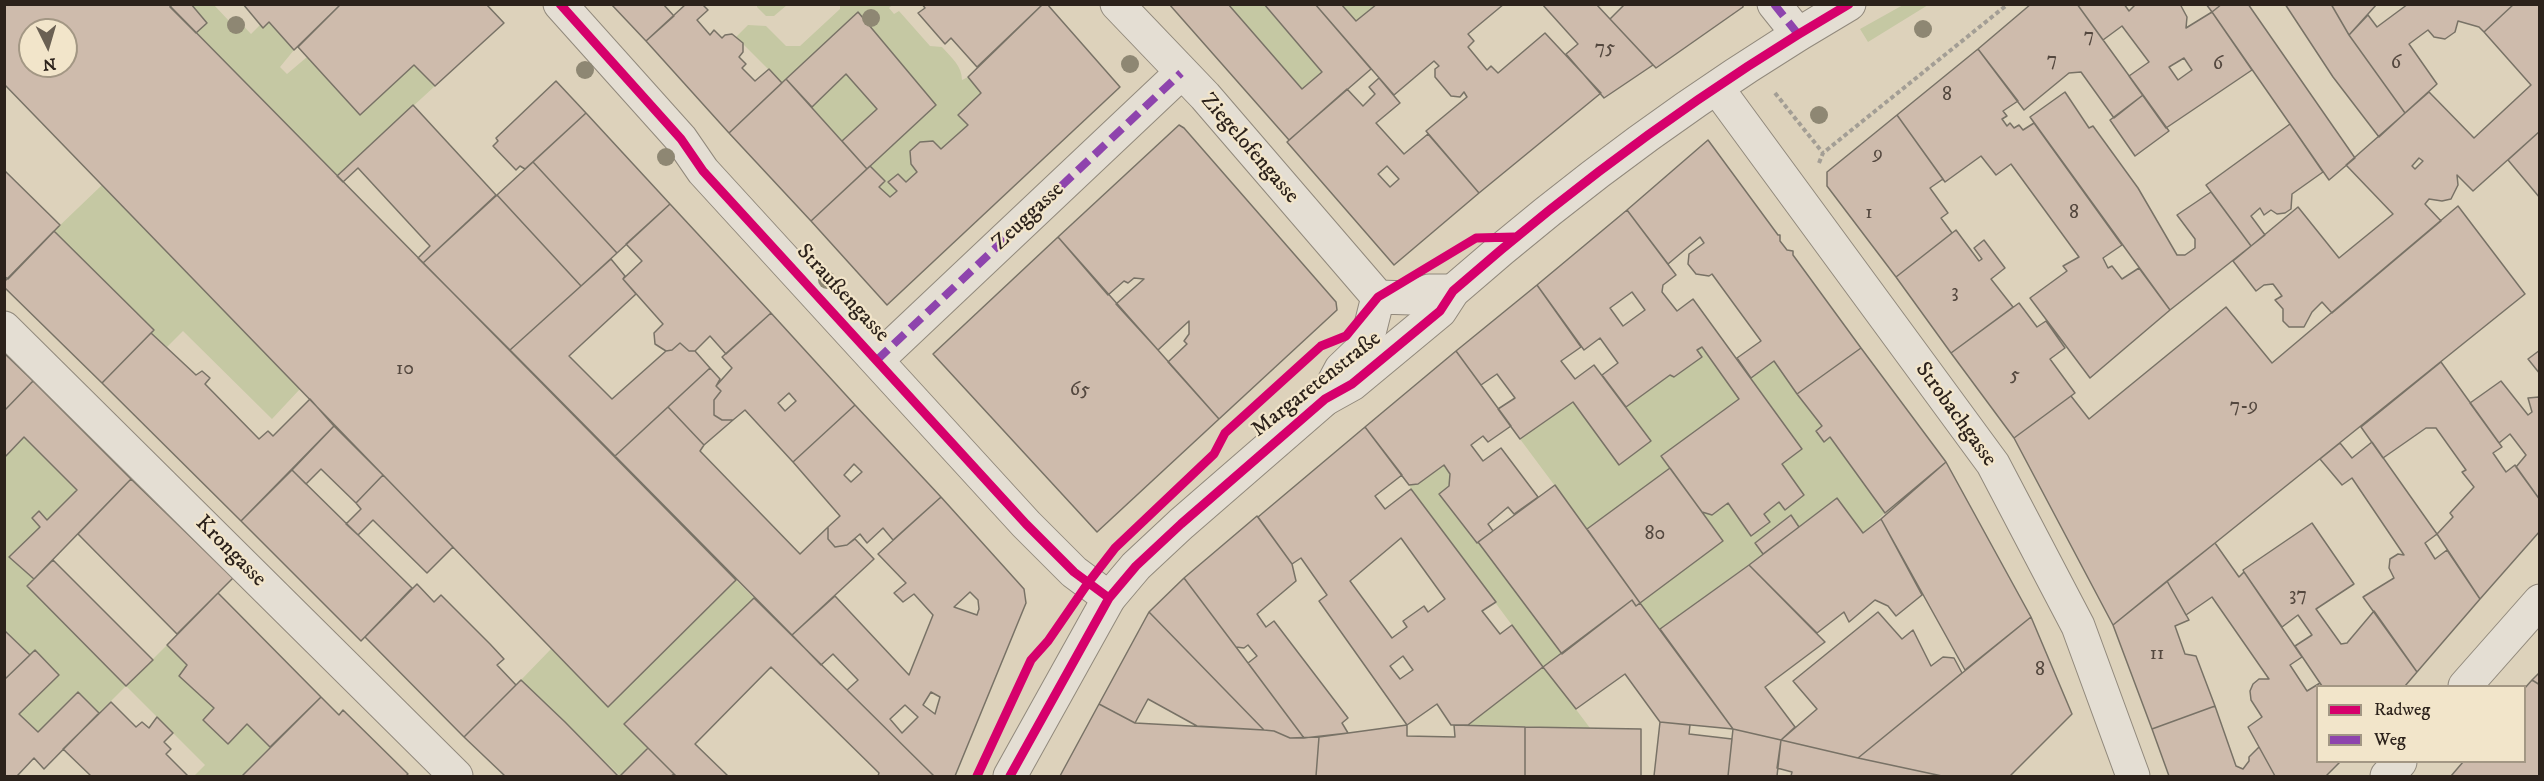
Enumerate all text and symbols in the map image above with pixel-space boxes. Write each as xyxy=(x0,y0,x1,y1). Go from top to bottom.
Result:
north arrow xyxy=(18,18,78,78)
house number: 7 xyxy=(2084,25,2094,49)
house number: 75 xyxy=(1595,37,1615,61)
house number: 7 xyxy=(2047,49,2057,73)
house number: 6 xyxy=(2391,52,2401,76)
text: N xyxy=(42,53,57,74)
house number: 6 xyxy=(2213,53,2223,77)
house number: 8 xyxy=(1942,84,1952,108)
street label: Ziegelofengasse xyxy=(1194,89,1304,209)
house number: 9 xyxy=(1873,143,1883,167)
street label: Zeuggasse xyxy=(988,177,1070,257)
house number: 1 xyxy=(1865,202,1873,226)
house number: 8 xyxy=(2069,202,2079,226)
street label: Straußengasse xyxy=(790,239,894,349)
house number: 3 xyxy=(1951,281,1959,305)
street label: Margaretenstraße xyxy=(1247,326,1387,444)
house number: 10 xyxy=(396,358,414,382)
street label: Strobachgasse xyxy=(1908,358,2002,472)
house number: 5 xyxy=(2010,364,2020,388)
house number: 65 xyxy=(1070,379,1090,403)
house number: 7-9 xyxy=(2230,395,2258,419)
street label: Krongasse xyxy=(189,511,271,593)
house number: 80 xyxy=(1645,523,1665,547)
house number: 37 xyxy=(2289,584,2307,608)
house number: 11 xyxy=(2150,643,2164,667)
house number: 8 xyxy=(2035,659,2045,683)
legend xyxy=(2316,685,2526,763)
text: Radweg xyxy=(2374,699,2430,721)
text: Weg xyxy=(2374,729,2406,751)

